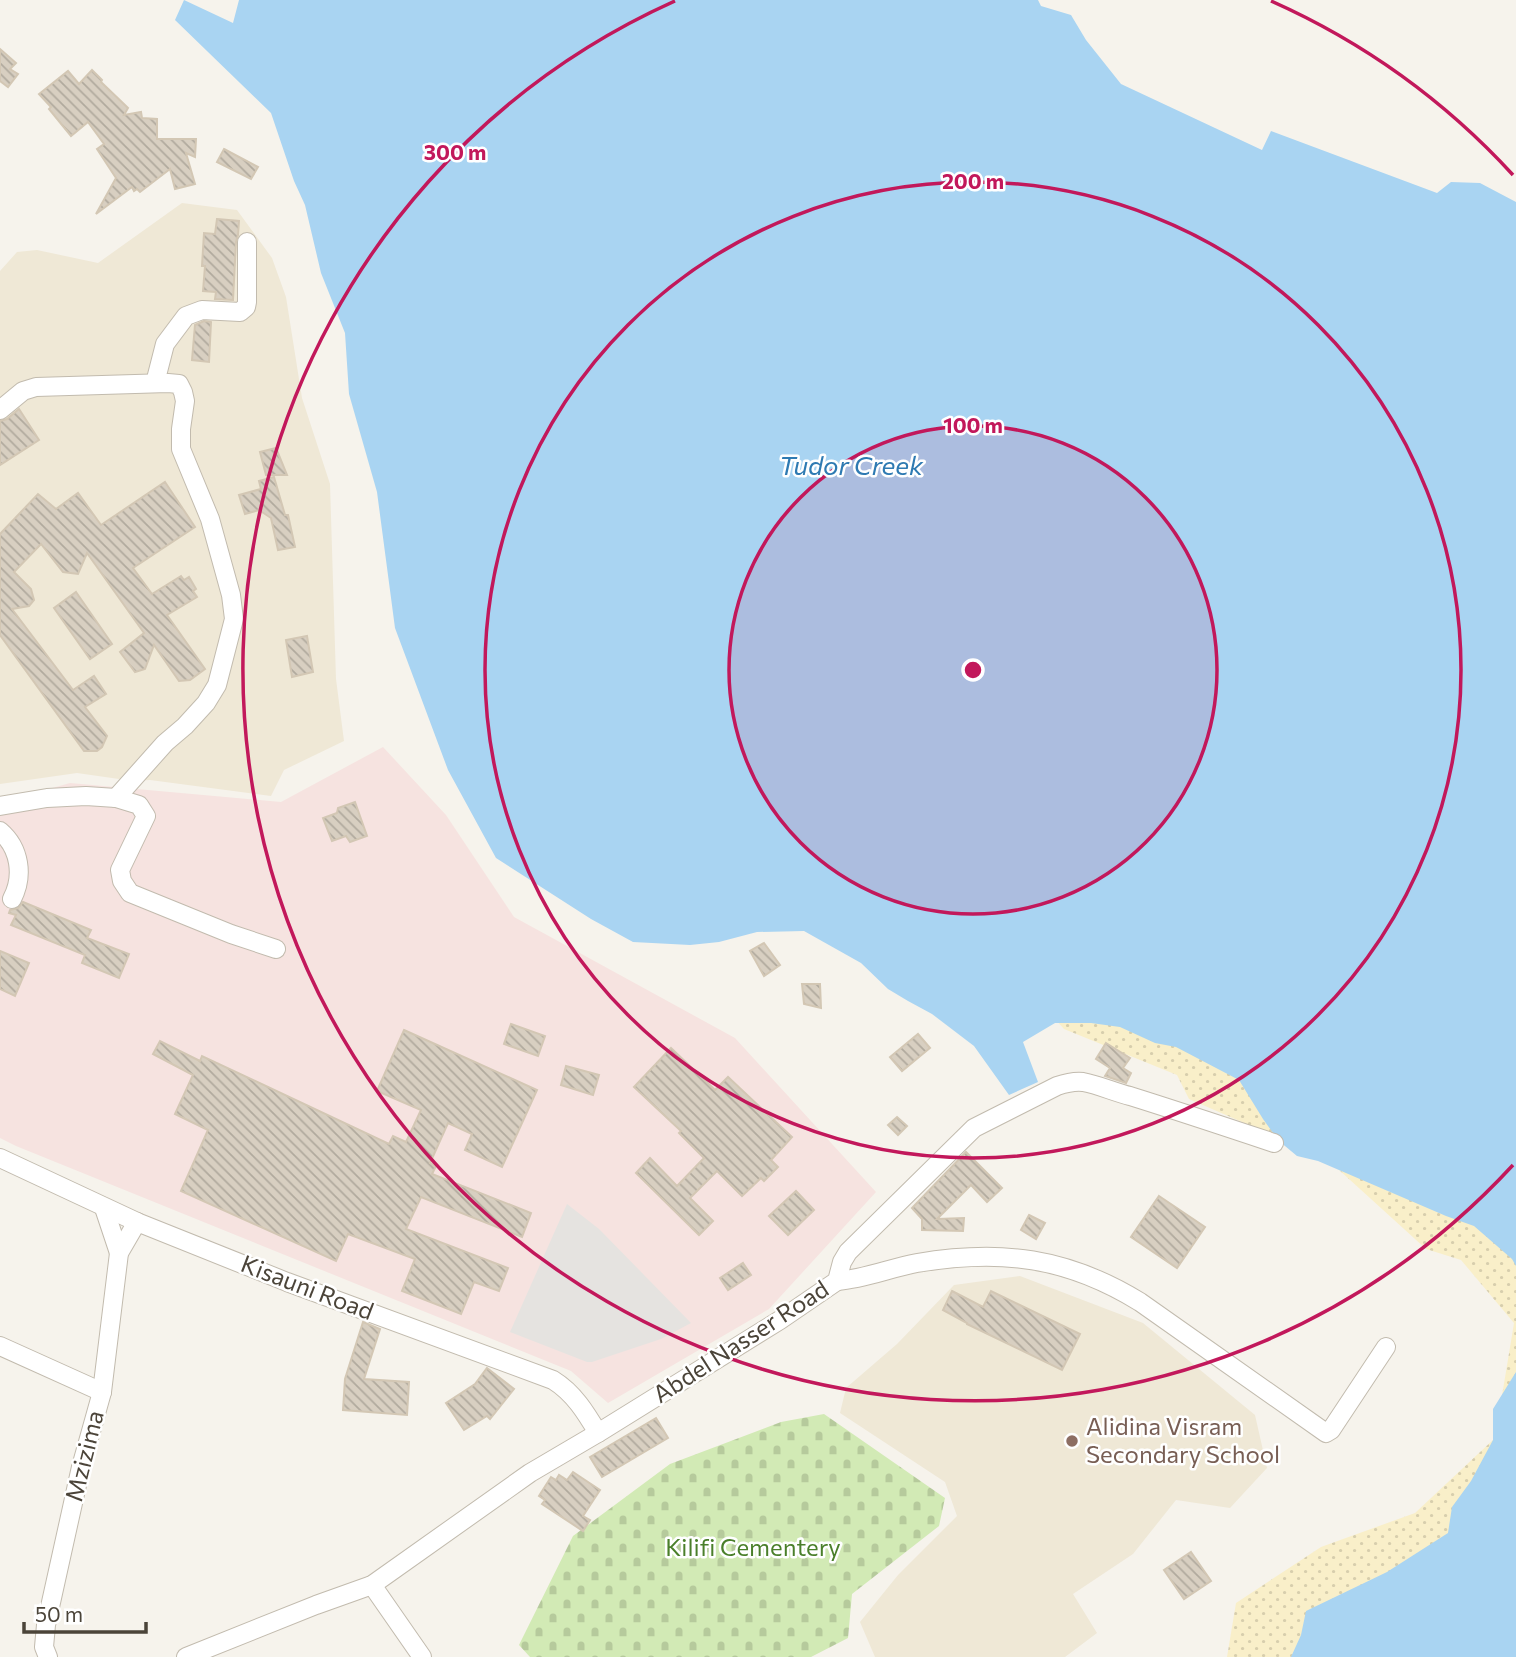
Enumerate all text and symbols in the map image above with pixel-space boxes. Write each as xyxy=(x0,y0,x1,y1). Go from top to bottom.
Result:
text: 300 m xyxy=(424,139,486,164)
text: 200 m xyxy=(942,168,1004,193)
text: 100 m xyxy=(943,412,1003,437)
water label: Tudor Creek xyxy=(779,449,924,480)
centre of rings xyxy=(961,658,985,682)
street label: Kisauni Road xyxy=(237,1248,378,1325)
street label: Abdel Nasser Road xyxy=(647,1273,833,1408)
street label: Mzizima xyxy=(58,1407,109,1504)
place label: Alidina Visram Secondary School xyxy=(1086,1411,1280,1468)
marker: Alidina Visram Secondary School xyxy=(1064,1433,1080,1449)
park label: Kilifi Cementery xyxy=(665,1532,841,1561)
scale bar xyxy=(24,1590,147,1634)
text: 50 m xyxy=(35,1601,83,1626)

